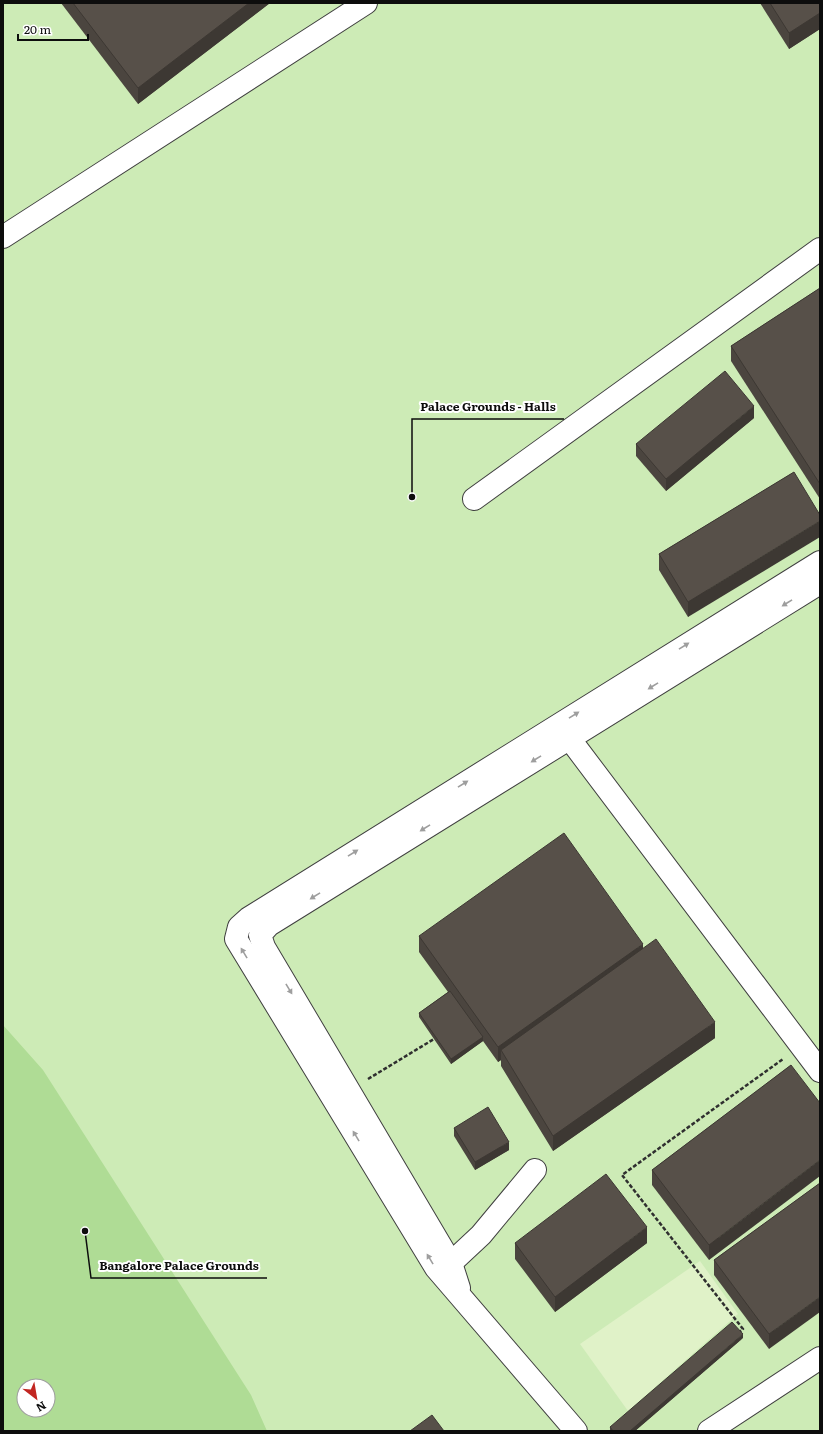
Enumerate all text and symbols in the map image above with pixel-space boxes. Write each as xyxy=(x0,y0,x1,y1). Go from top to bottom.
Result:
scale bar xyxy=(18,16,88,42)
text: 20 m xyxy=(24,20,51,38)
callout: Palace Grounds - Halls xyxy=(412,395,564,419)
text: Palace Grounds - Halls xyxy=(420,397,556,415)
one-way arrow xyxy=(782,599,792,607)
one-way arrow xyxy=(678,643,690,650)
one-way arrow xyxy=(647,683,659,690)
one-way arrow xyxy=(569,711,579,719)
one-way arrow xyxy=(531,755,541,763)
one-way arrow xyxy=(458,780,469,788)
one-way arrow xyxy=(419,824,431,831)
one-way arrow xyxy=(348,849,358,857)
one-way arrow xyxy=(310,892,320,900)
one-way arrow xyxy=(241,947,248,959)
one-way arrow xyxy=(285,984,293,994)
one-way arrow xyxy=(352,1130,359,1142)
one-way arrow xyxy=(427,1253,434,1265)
callout: Bangalore Palace Grounds xyxy=(91,1254,267,1278)
text: Bangalore Palace Grounds xyxy=(99,1256,259,1274)
north arrow xyxy=(16,1378,56,1418)
text: N xyxy=(34,1398,50,1417)

